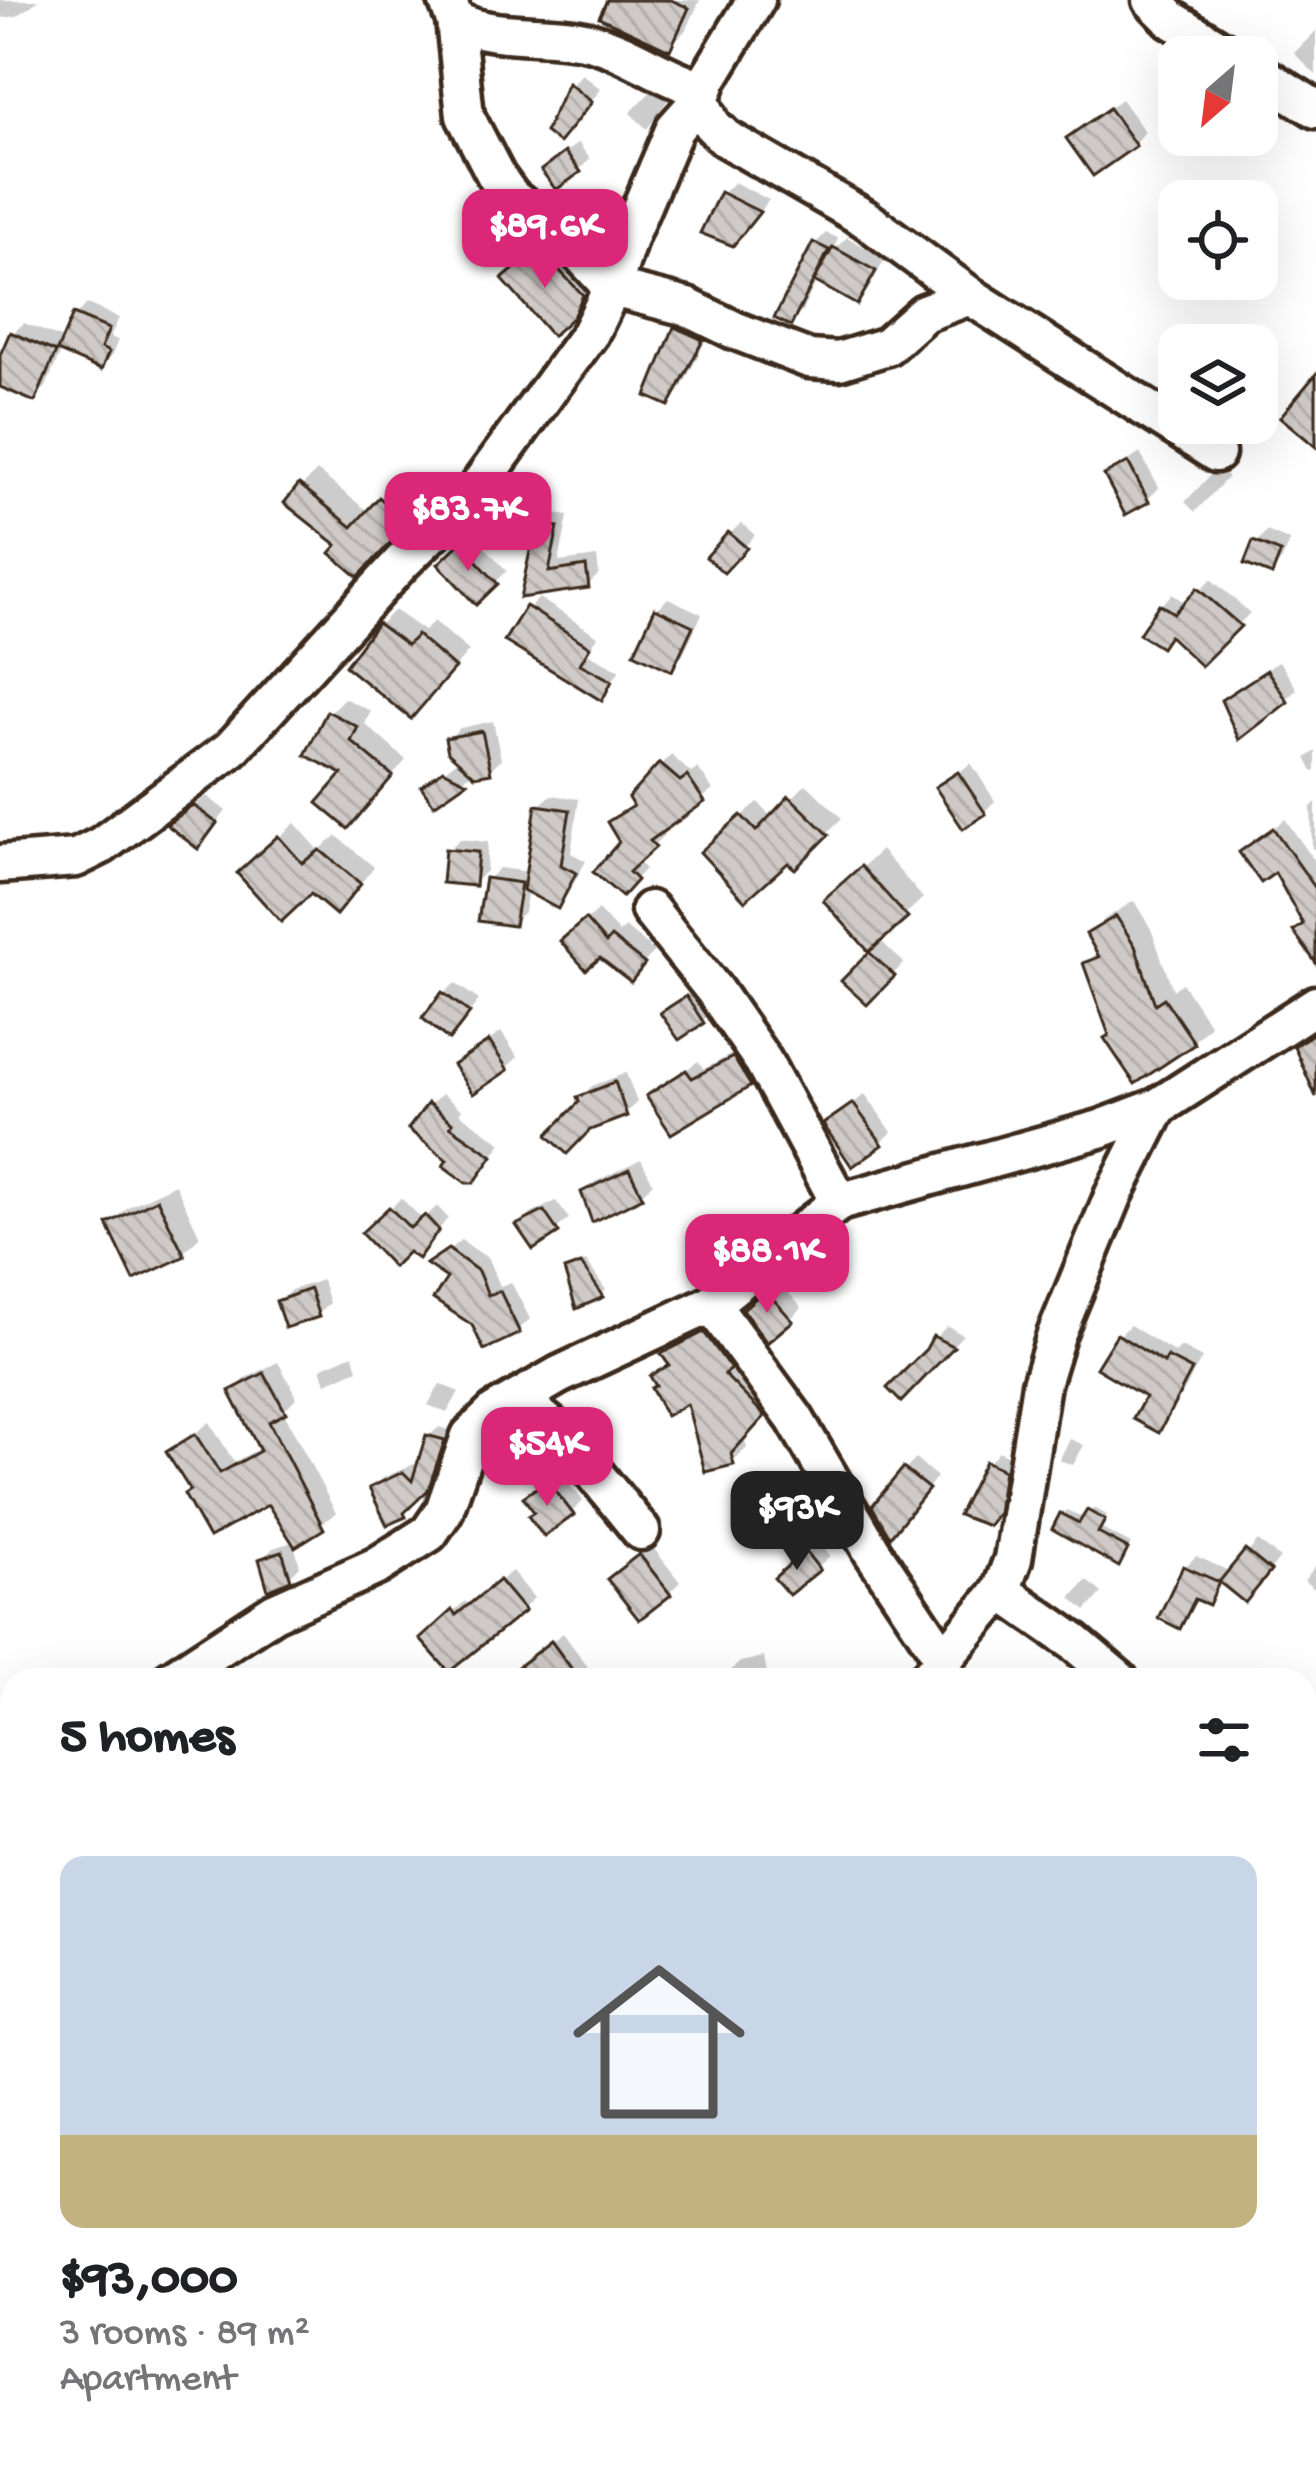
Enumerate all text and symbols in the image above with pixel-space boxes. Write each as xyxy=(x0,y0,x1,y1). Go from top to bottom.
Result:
north arrow xyxy=(1158,36,1278,156)
map controls xyxy=(1158,36,1278,444)
button: locate xyxy=(1158,180,1278,300)
pin: $89.6K xyxy=(447,189,643,291)
text: $89.6K xyxy=(489,205,601,251)
button: layers xyxy=(1158,324,1278,444)
pin: $83.7K xyxy=(370,472,566,574)
text: $83.7K xyxy=(411,488,525,534)
pin: $88.1K xyxy=(669,1214,865,1316)
text: $88.1K xyxy=(712,1230,822,1276)
pin: $54K xyxy=(476,1407,618,1509)
text: $54K xyxy=(508,1423,586,1469)
pin: $93K xyxy=(726,1471,868,1573)
text: $93K xyxy=(758,1487,836,1533)
icon: filters xyxy=(1191,1707,1257,1773)
text: 5 homes xyxy=(60,1710,234,1770)
icon: home xyxy=(551,1934,767,2150)
text: $93,000 xyxy=(60,2252,238,2312)
text: 3 rooms · 89 m² xyxy=(60,2312,310,2358)
text: Apartment xyxy=(60,2358,236,2404)

